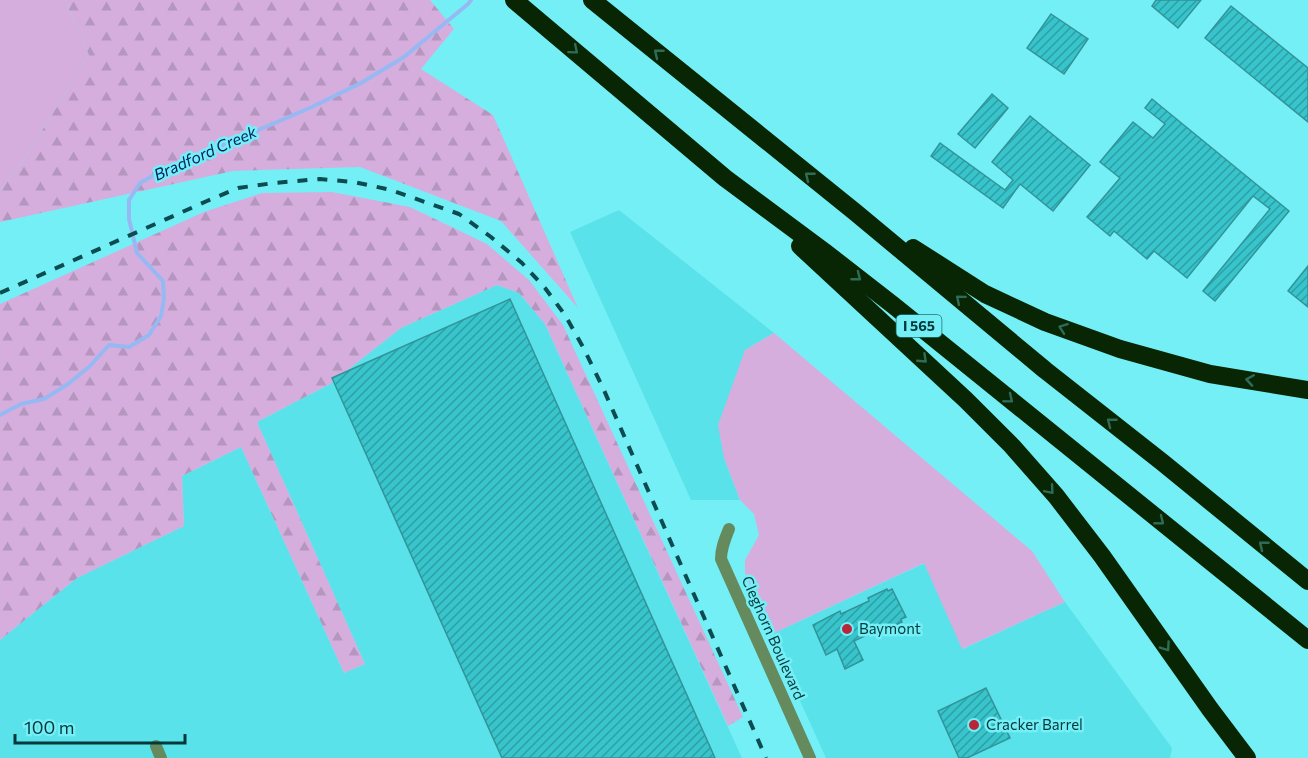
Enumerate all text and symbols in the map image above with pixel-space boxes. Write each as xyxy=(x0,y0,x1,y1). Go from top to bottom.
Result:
one-way arrow xyxy=(567,42,578,53)
one-way arrow xyxy=(653,50,664,61)
water label: Bradford Creek xyxy=(150,121,260,184)
one-way arrow xyxy=(805,172,816,183)
one-way arrow xyxy=(850,269,861,280)
one-way arrow xyxy=(955,295,966,306)
road number: I 565 xyxy=(896,315,942,337)
one-way arrow xyxy=(1058,323,1069,336)
one-way arrow xyxy=(916,352,926,363)
one-way arrow xyxy=(1246,375,1255,387)
one-way arrow xyxy=(1002,391,1013,402)
one-way arrow xyxy=(1107,419,1118,430)
one-way arrow xyxy=(1043,483,1054,494)
one-way arrow xyxy=(1154,514,1165,525)
one-way arrow xyxy=(1258,541,1269,552)
street label: Cleghorn Boulevard xyxy=(739,573,809,702)
place label: Baymont xyxy=(859,619,921,637)
marker: Baymont xyxy=(840,622,854,636)
one-way arrow xyxy=(1159,640,1170,651)
scale bar xyxy=(15,707,184,745)
place label: Cracker Barrel xyxy=(986,715,1083,733)
text: 100 m xyxy=(24,716,74,738)
marker: Cracker Barrel xyxy=(967,718,981,732)

